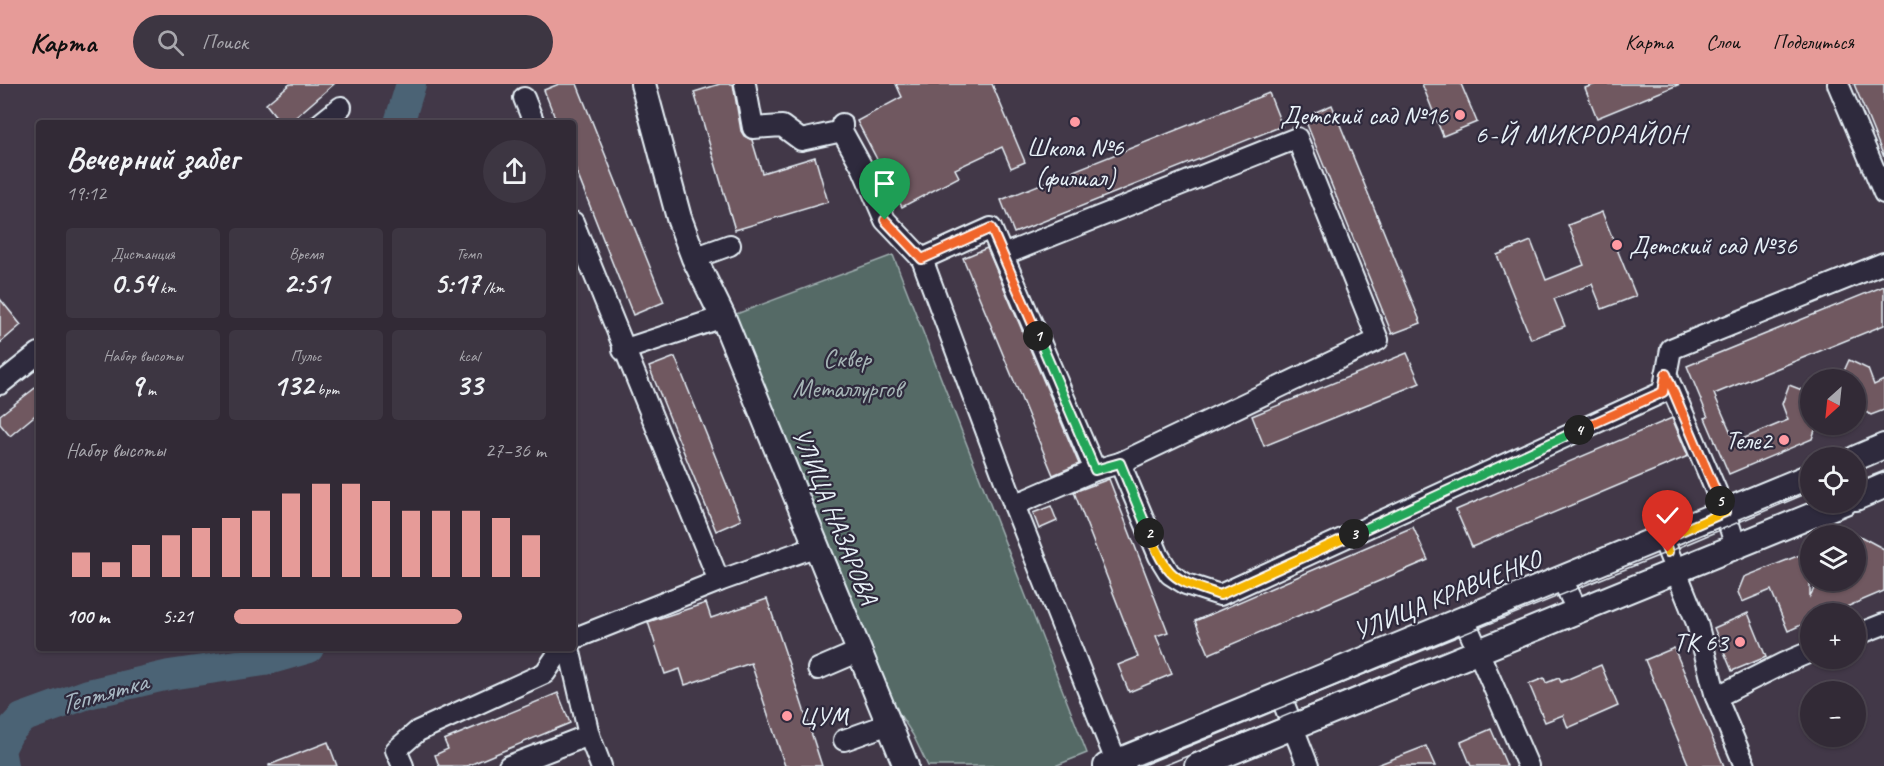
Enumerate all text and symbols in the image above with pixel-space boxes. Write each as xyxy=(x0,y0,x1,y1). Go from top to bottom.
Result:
search box xyxy=(133,15,553,69)
text: Карта xyxy=(30,25,97,60)
icon: search xyxy=(154,26,187,59)
text: Поиск xyxy=(202,28,248,56)
text: Карта xyxy=(1625,29,1673,55)
text: Слои xyxy=(1706,29,1740,55)
text: Поделиться xyxy=(1773,29,1854,55)
place label: Детский сад №16 xyxy=(1280,99,1449,132)
marker: Детский сад №16 xyxy=(1453,108,1467,122)
marker: Школа №6 (филиал) xyxy=(1068,115,1082,129)
district label: 6-Й МИКРОРАЙОН xyxy=(1475,117,1690,151)
place label: Школа №6 (филиал) xyxy=(1027,131,1125,194)
text: Вечерний забег xyxy=(66,137,239,179)
button: share xyxy=(483,140,546,203)
pin xyxy=(859,158,910,220)
icon: arrive xyxy=(868,167,901,200)
text: 19:12 xyxy=(66,181,106,206)
place label: Детский сад №36 xyxy=(1629,229,1798,262)
marker: Детский сад №36 xyxy=(1610,238,1624,252)
text: Дистанция xyxy=(111,244,175,264)
text: Время xyxy=(289,244,323,264)
text: Темп xyxy=(456,244,482,264)
text: 0.54 xyxy=(110,264,156,302)
text: 2:51 xyxy=(283,264,329,302)
text: 5:17 xyxy=(434,264,480,302)
text: km xyxy=(156,278,176,298)
text: /km xyxy=(480,278,504,298)
pin: 1 xyxy=(1023,321,1053,351)
text: 1 xyxy=(1034,326,1042,346)
park label: Сквер Металлургов xyxy=(792,342,907,405)
text: Набор высоты xyxy=(103,346,183,366)
text: Пульс xyxy=(291,346,321,366)
text: kcal xyxy=(458,346,480,366)
text: 9 xyxy=(130,366,143,404)
text: 132 xyxy=(273,366,313,404)
text: 33 xyxy=(456,366,483,404)
north arrow xyxy=(1800,369,1866,435)
map controls xyxy=(1800,369,1866,747)
text: m xyxy=(143,380,156,400)
text: bpm xyxy=(313,380,339,400)
pin: 4 xyxy=(1564,415,1594,445)
text: 4 xyxy=(1575,420,1583,440)
street label: УЛИЦА НАЗАРОВА xyxy=(785,423,886,611)
place label: Теле2 xyxy=(1725,424,1774,457)
marker: Теле2 xyxy=(1777,433,1791,447)
text: Набор высоты xyxy=(66,438,165,463)
text: 27–36 m xyxy=(485,438,546,463)
button: locate xyxy=(1800,447,1866,513)
pin: 5 xyxy=(1705,486,1735,516)
pin xyxy=(1642,490,1693,552)
text: 5 xyxy=(1717,491,1723,511)
icon: check xyxy=(1651,499,1684,532)
pin: 2 xyxy=(1134,518,1164,548)
pin: 3 xyxy=(1339,519,1369,549)
text: 2 xyxy=(1145,523,1153,543)
text: 3 xyxy=(1350,524,1358,544)
button: layers xyxy=(1800,525,1866,591)
street label: УЛИЦА КРАВЧЕНКО xyxy=(1348,541,1548,648)
button: + xyxy=(1800,603,1866,669)
text: 100 m xyxy=(66,604,109,629)
text: 5:21 xyxy=(162,604,193,629)
place label: ТК 63 xyxy=(1674,626,1730,659)
marker: ТК 63 xyxy=(1733,635,1747,649)
water label: Тептятка xyxy=(55,663,154,722)
button: − xyxy=(1800,681,1866,747)
place label: ЦУМ xyxy=(799,700,850,733)
marker: ЦУМ xyxy=(780,709,794,723)

